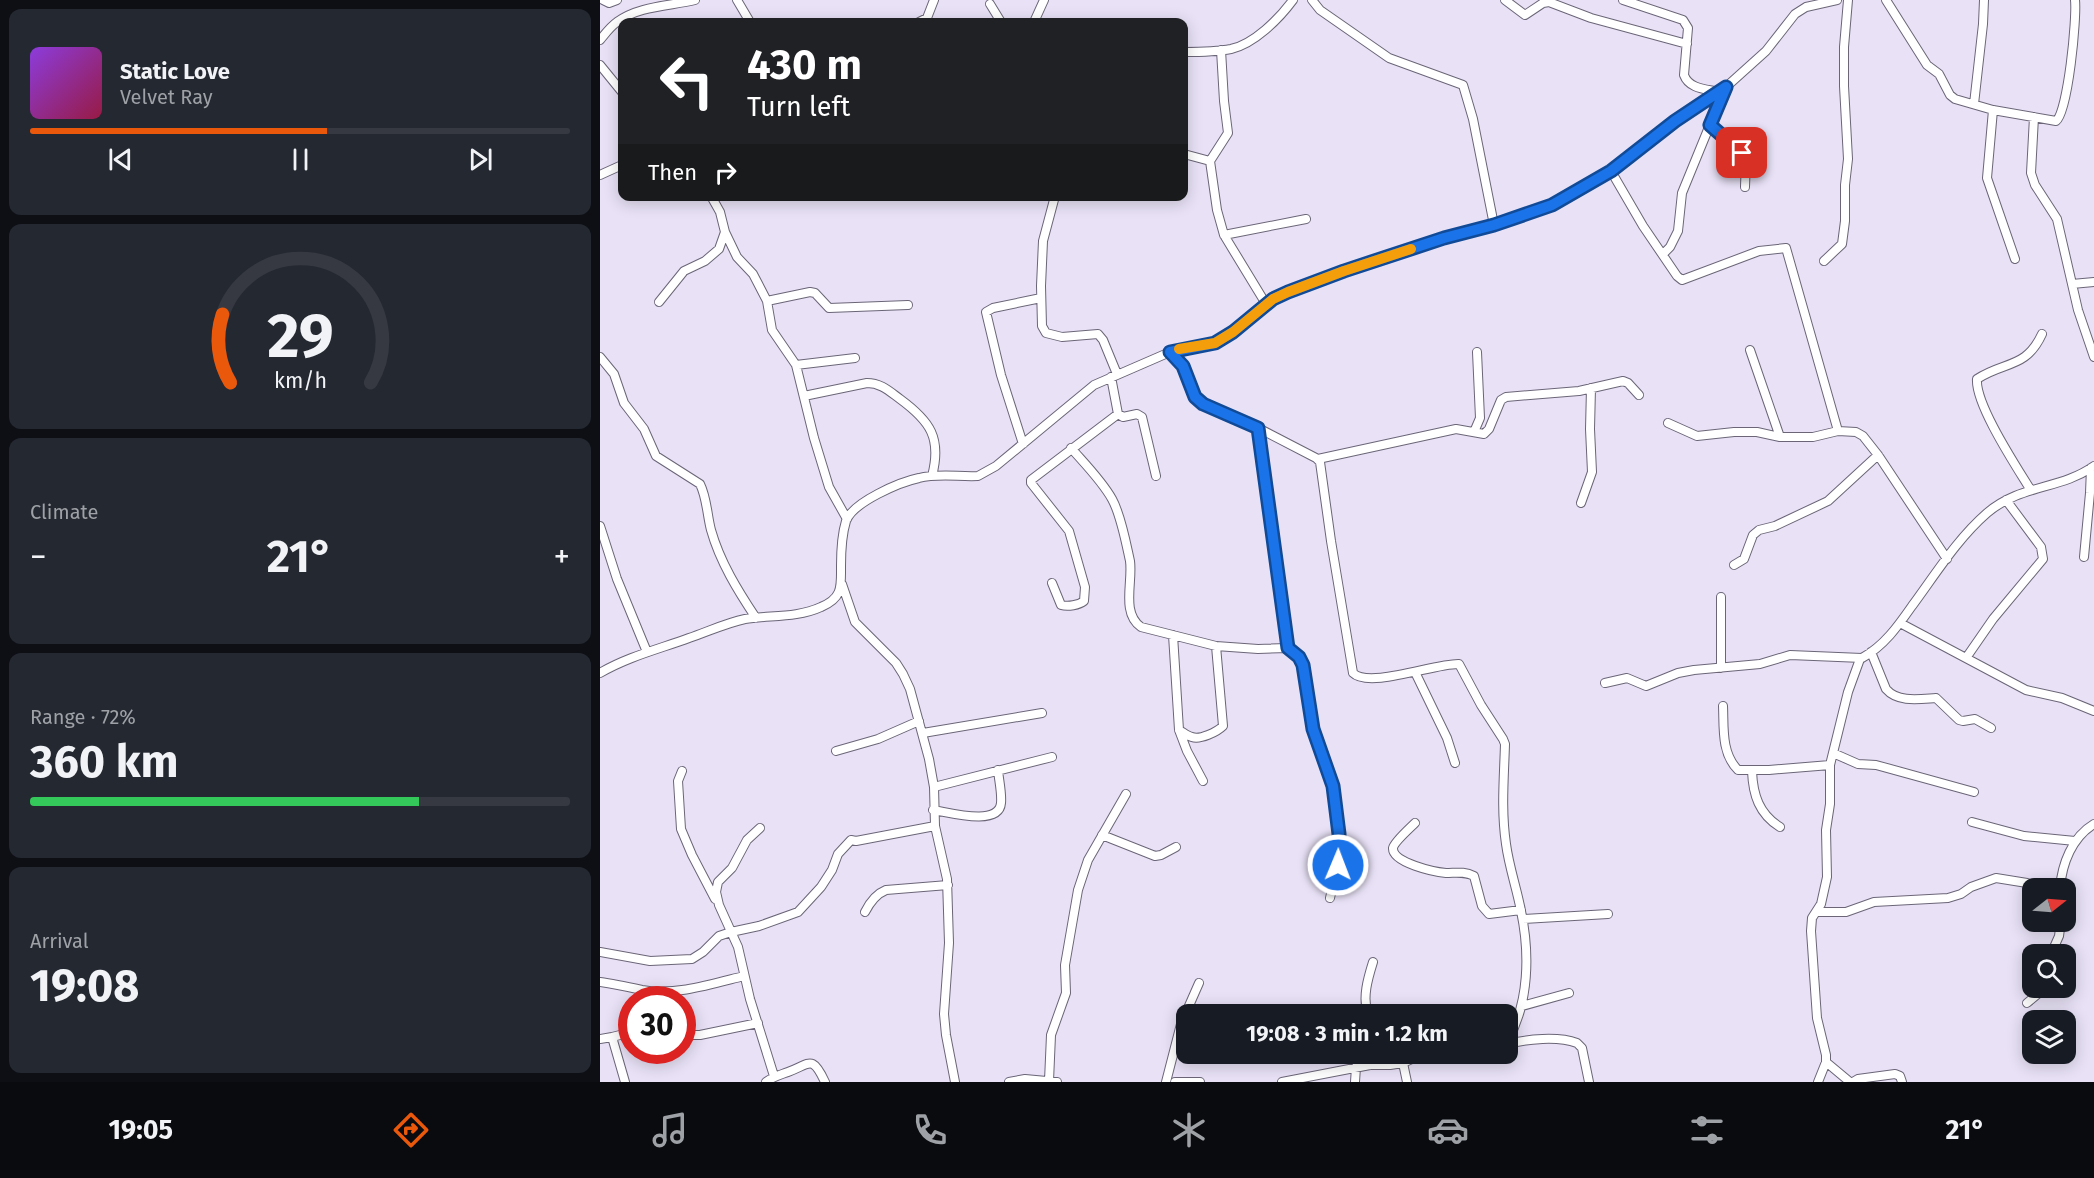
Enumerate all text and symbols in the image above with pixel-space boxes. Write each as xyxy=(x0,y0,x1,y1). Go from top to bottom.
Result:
text: 430 m xyxy=(747,40,862,90)
icon: left xyxy=(648,42,726,120)
text: Static Love xyxy=(120,58,230,85)
text: Velvet Ray xyxy=(120,85,213,109)
text: Turn left xyxy=(747,91,850,123)
pin xyxy=(1716,127,1767,178)
icon: arrive xyxy=(1725,136,1758,169)
icon: previous xyxy=(104,143,137,176)
icon: pause xyxy=(284,143,317,176)
icon: next xyxy=(464,143,497,176)
icon: right xyxy=(709,156,742,189)
text: Then xyxy=(648,159,697,186)
text: 29 xyxy=(267,300,333,375)
text: km/h xyxy=(273,369,327,395)
text: Climate xyxy=(30,500,98,524)
text: 21° xyxy=(267,530,333,584)
text: − xyxy=(30,537,47,577)
text: + xyxy=(554,537,570,577)
text: Range · 72% xyxy=(30,705,136,729)
text: 360 km xyxy=(30,735,179,789)
position arrow xyxy=(1306,833,1370,897)
north arrow xyxy=(2022,878,2076,932)
map controls xyxy=(2022,878,2076,1064)
text: Arrival xyxy=(30,929,89,953)
button: search xyxy=(2022,944,2076,998)
text: 19:08 xyxy=(30,959,139,1013)
speed limit sign: 30 xyxy=(618,986,696,1064)
button: layers xyxy=(2022,1010,2076,1064)
text: 19:08 · 3 min · 1.2 km xyxy=(1246,1020,1448,1047)
icon: directions xyxy=(390,1109,432,1151)
icon: music xyxy=(649,1109,691,1151)
icon: phone xyxy=(909,1109,951,1151)
icon: climate xyxy=(1168,1109,1210,1151)
icon: car xyxy=(1427,1109,1469,1151)
icon: filters xyxy=(1686,1109,1728,1151)
text: 19:05 xyxy=(109,1114,173,1146)
text: 21° xyxy=(1945,1114,1985,1146)

